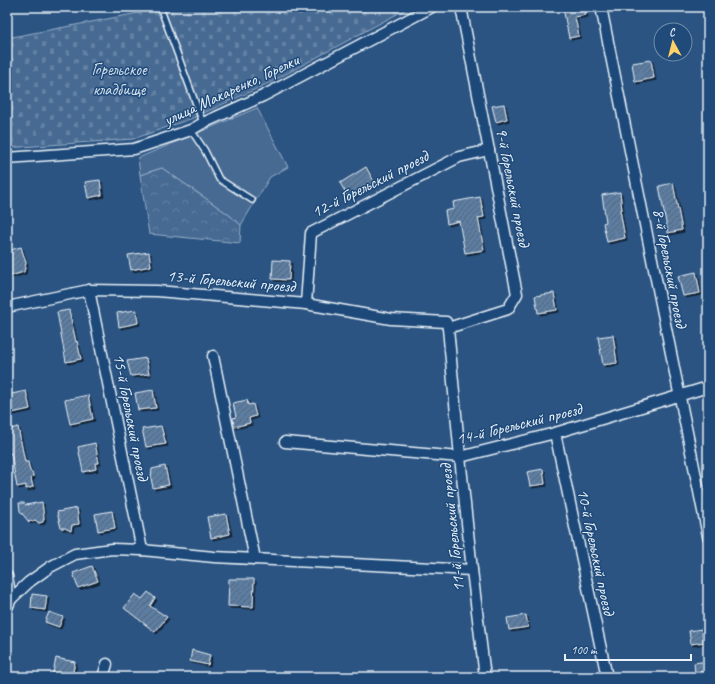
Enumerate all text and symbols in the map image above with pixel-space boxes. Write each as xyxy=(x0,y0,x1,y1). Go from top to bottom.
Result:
north arrow xyxy=(653,22,693,62)
text: С xyxy=(668,25,677,39)
street label: улица Макаренко, Горелки xyxy=(159,49,304,131)
park label: Горельское кладбище xyxy=(91,59,148,100)
street label: 9-й Горельский проезд xyxy=(491,126,535,250)
street label: 12-й Горельский проезд xyxy=(308,145,434,222)
street label: 8-й Горельский проезд xyxy=(648,207,692,331)
street label: 13-й Горельский проезд xyxy=(166,265,298,297)
street label: 15-й Горельский проезд xyxy=(108,352,154,484)
street label: 14-й Горельский проезд xyxy=(454,398,586,450)
street label: 11-й Горельский проезд xyxy=(435,461,469,593)
street label: 10-й Горельский проезд xyxy=(572,487,620,619)
scale bar xyxy=(565,636,691,662)
text: 100 m xyxy=(571,642,598,658)

